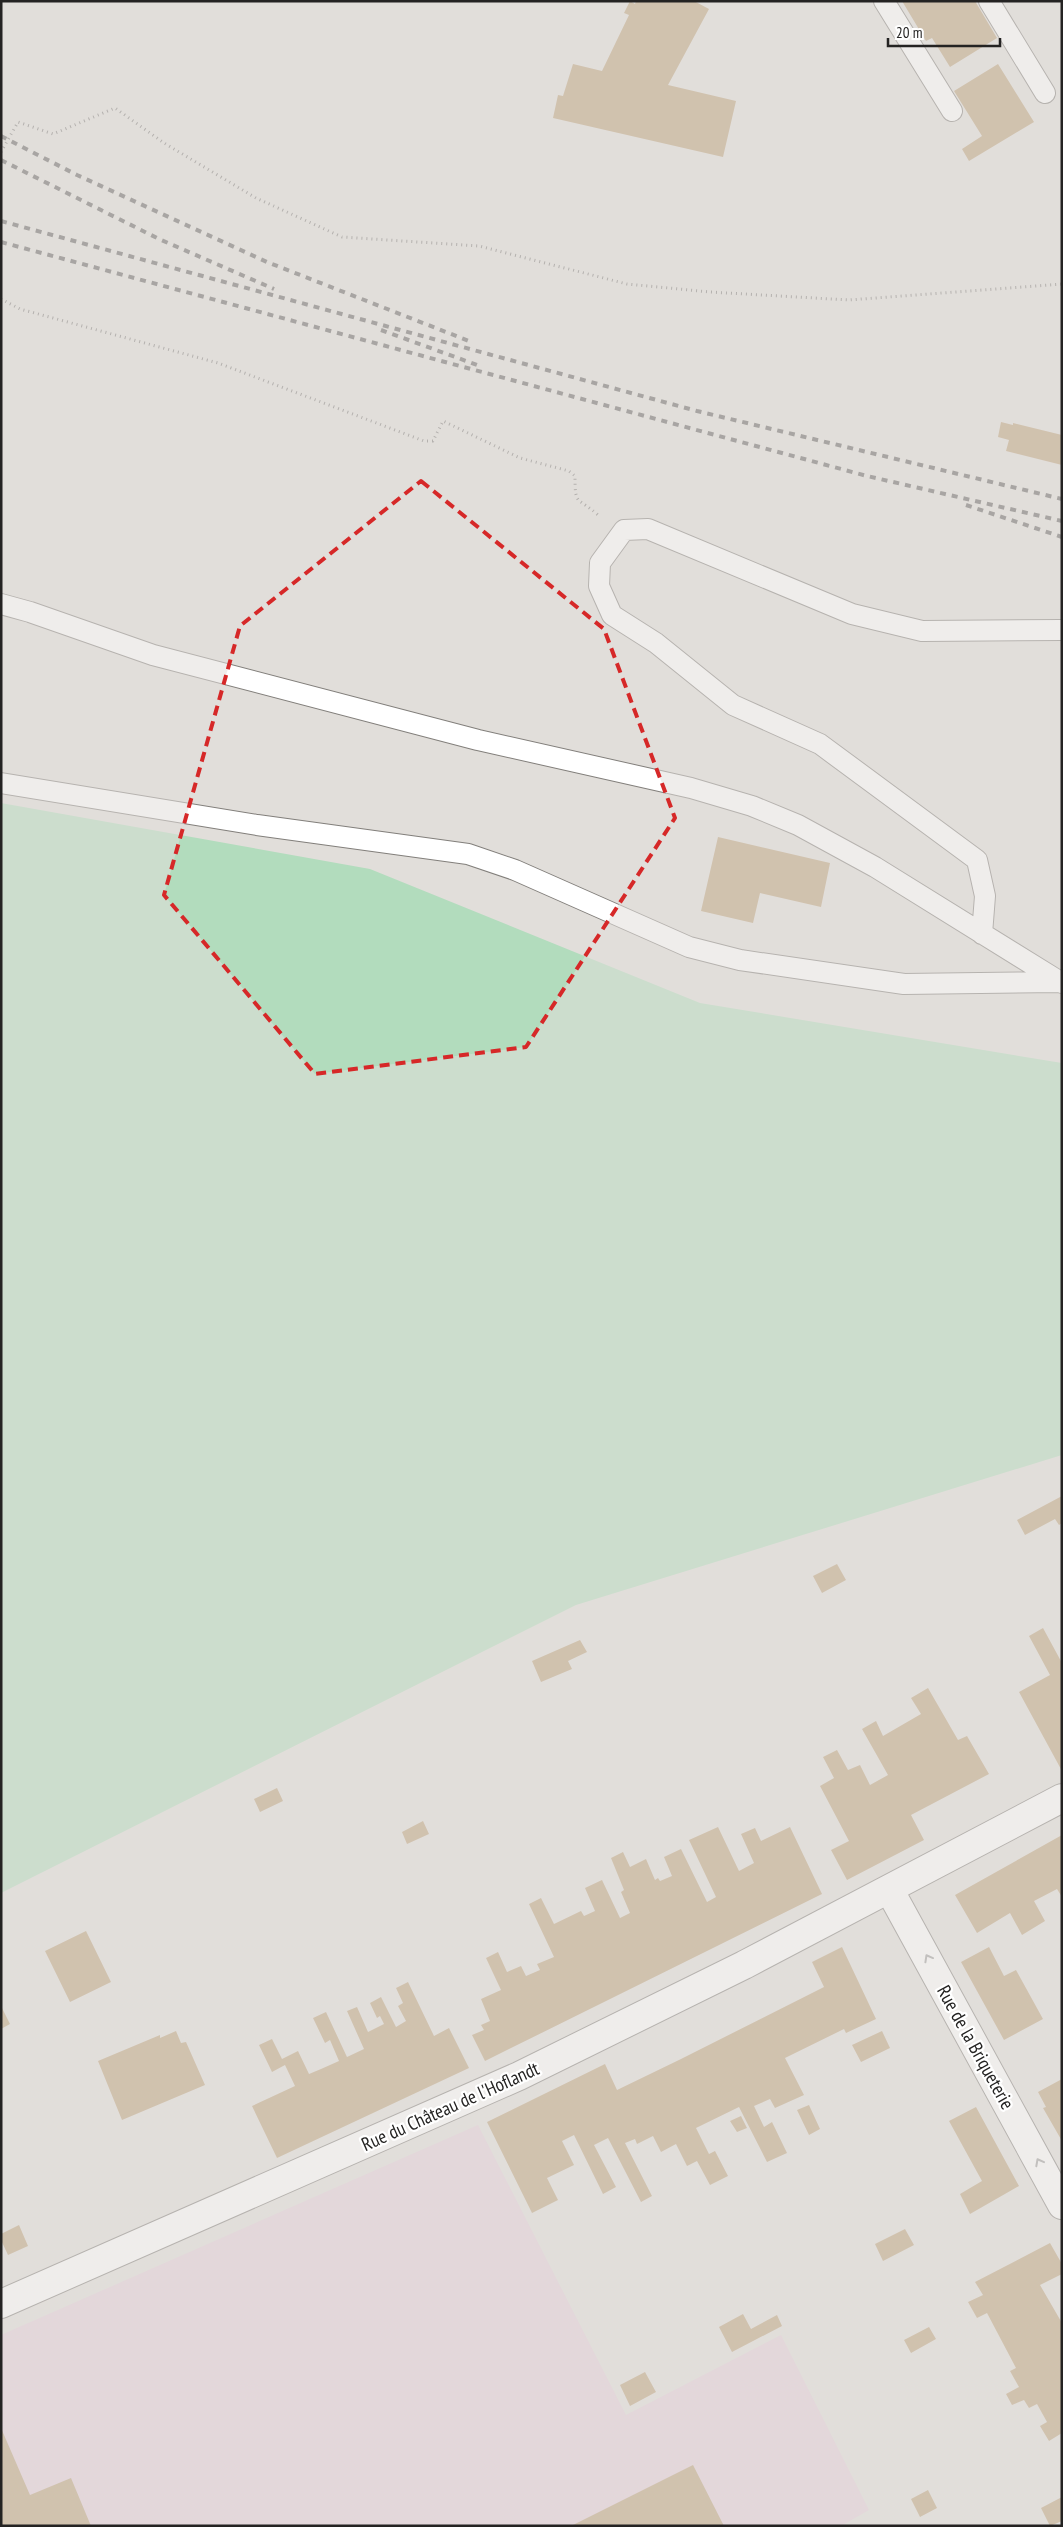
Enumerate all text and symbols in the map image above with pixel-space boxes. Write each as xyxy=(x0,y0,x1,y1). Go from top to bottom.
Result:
scale bar xyxy=(888,15,1000,47)
text: 20 m xyxy=(896,23,922,42)
one-way arrow xyxy=(924,1954,934,1963)
street label: Rue de la Briqueterie xyxy=(932,1981,1020,2113)
street label: Rue du Château de l'Hoflandt xyxy=(357,2056,543,2156)
one-way arrow xyxy=(1035,2158,1045,2167)

